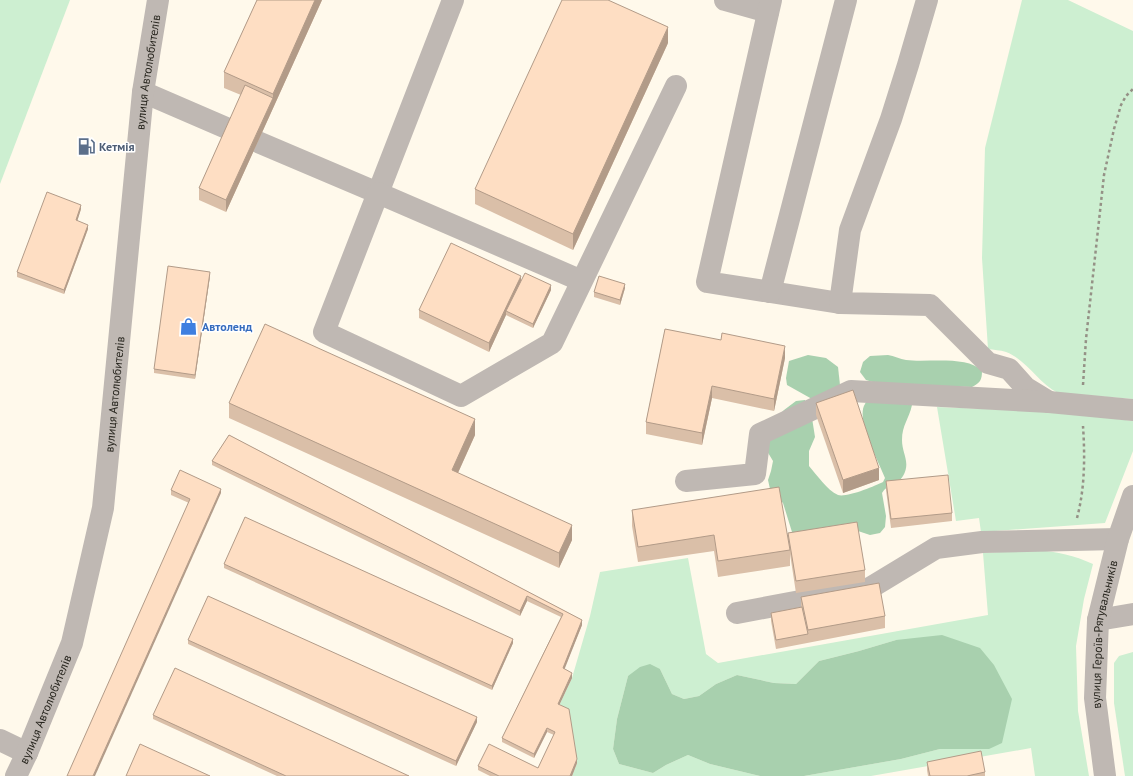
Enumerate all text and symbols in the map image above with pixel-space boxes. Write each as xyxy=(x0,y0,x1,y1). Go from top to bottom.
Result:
street label: вулиця Автолюбителів xyxy=(132,13,163,131)
fuel station icon: Кетмія xyxy=(76,136,96,156)
place label: Кетмія xyxy=(99,139,134,154)
shop icon: Автоленд xyxy=(179,316,199,336)
place label: Автоленд xyxy=(202,319,252,334)
street label: вулиця Автолюбителів xyxy=(101,336,127,453)
street label: вулиця Героїв-Рятувальників xyxy=(1087,558,1120,710)
street label: вулиця Автолюбителів xyxy=(16,652,74,766)

